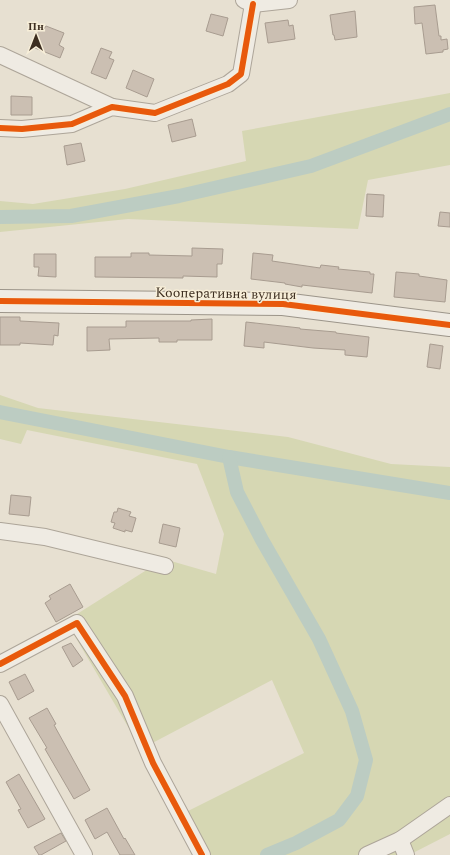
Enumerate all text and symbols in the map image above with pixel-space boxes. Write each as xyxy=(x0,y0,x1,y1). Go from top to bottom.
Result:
north arrow xyxy=(16,16,56,56)
text: Пн xyxy=(28,18,44,35)
street label: Кооперативна вулиця xyxy=(155,282,297,305)

